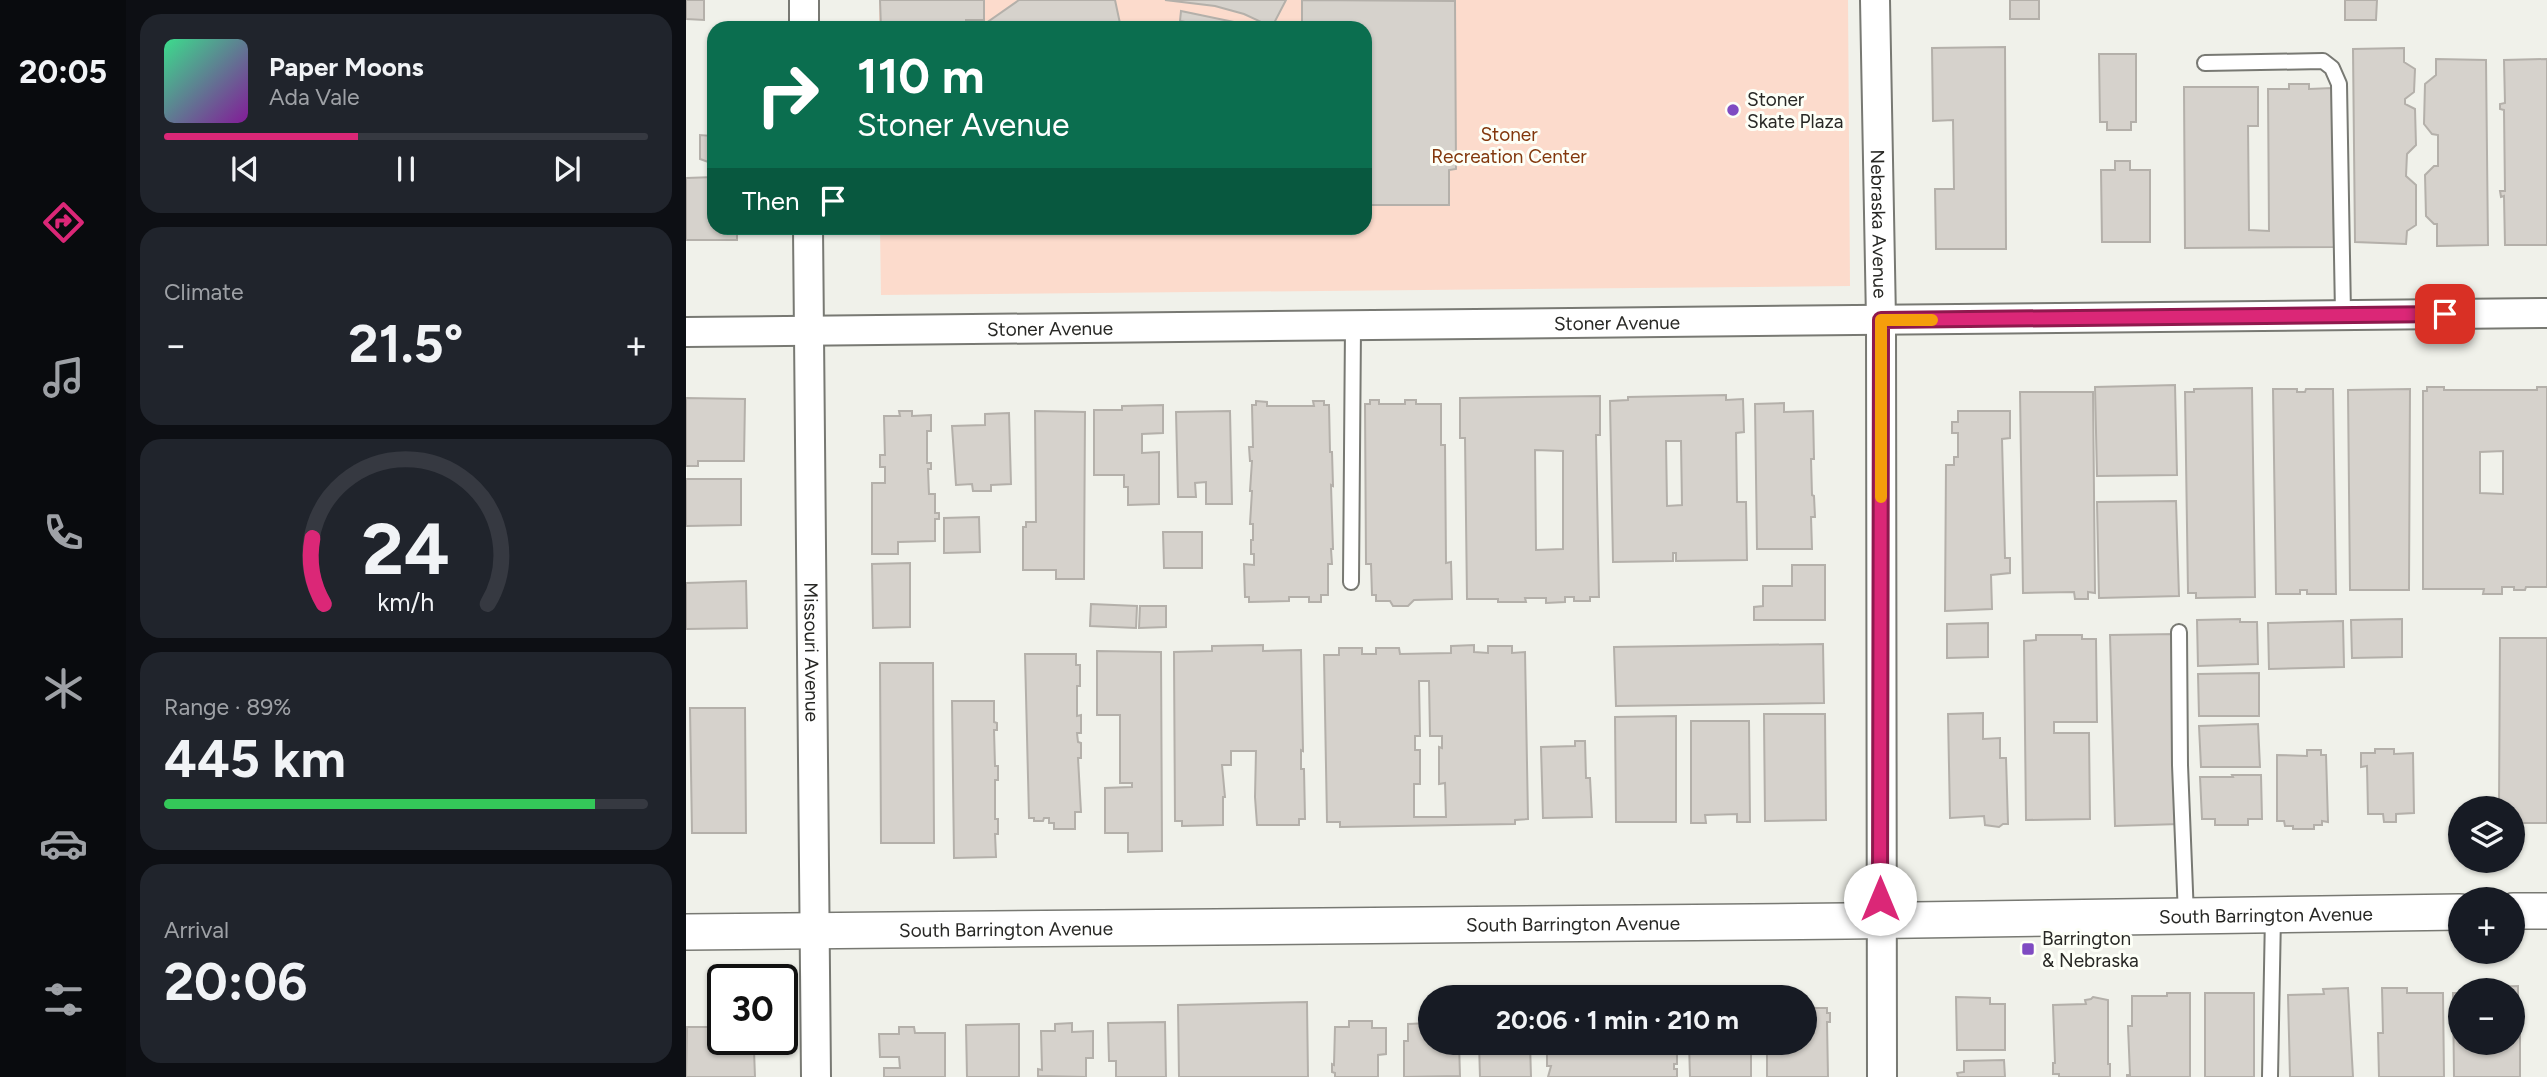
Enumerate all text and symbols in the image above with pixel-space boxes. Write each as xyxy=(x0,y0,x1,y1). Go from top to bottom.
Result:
text: 110 m xyxy=(857,46,985,105)
icon: right xyxy=(742,49,833,140)
text: Paper Moons xyxy=(269,51,424,83)
text: 20:05 xyxy=(19,53,107,91)
text: Ada Vale xyxy=(269,83,360,111)
place label: Stoner Skate Plaza xyxy=(1747,88,1843,133)
marker: Stoner Skate Plaza xyxy=(1725,102,1741,118)
text: Stoner Avenue xyxy=(857,106,1070,144)
park label: Stoner Recreation Center xyxy=(1431,123,1587,168)
street label: Nebraska Avenue xyxy=(1866,149,1892,299)
icon: previous xyxy=(226,150,264,188)
icon: pause xyxy=(387,150,425,188)
icon: next xyxy=(548,150,586,188)
icon: arrive xyxy=(814,182,852,220)
text: Then xyxy=(742,185,800,217)
icon: directions xyxy=(39,198,88,247)
text: Climate xyxy=(164,278,243,306)
pin xyxy=(2415,284,2475,344)
icon: arrive xyxy=(2426,295,2464,333)
street label: Stoner Avenue xyxy=(1554,310,1680,335)
text: 21.5° xyxy=(349,313,463,375)
street label: Stoner Avenue xyxy=(987,316,1113,340)
text: − xyxy=(164,322,188,368)
text: + xyxy=(624,322,648,368)
icon: music xyxy=(39,353,88,402)
text: 24 xyxy=(362,506,450,593)
icon: phone xyxy=(39,508,88,557)
street label: Missouri Avenue xyxy=(800,582,824,722)
text: km/h xyxy=(377,587,435,617)
icon: climate xyxy=(39,664,88,713)
text: Range · 89% xyxy=(164,693,291,721)
text: 445 km xyxy=(164,728,346,790)
map controls xyxy=(2448,796,2525,1055)
button: layers xyxy=(2448,796,2525,873)
icon: car xyxy=(39,819,88,868)
position arrow xyxy=(1843,862,1917,936)
button: + xyxy=(2448,887,2525,964)
street label: South Barrington Avenue xyxy=(2159,902,2373,928)
street label: South Barrington Avenue xyxy=(1466,911,1680,936)
text: Arrival xyxy=(164,916,229,944)
street label: South Barrington Avenue xyxy=(899,916,1113,941)
place label: Barrington & Nebraska xyxy=(2042,927,2139,972)
marker: Barrington & Nebraska xyxy=(2020,941,2036,957)
text: 20:06 xyxy=(164,951,307,1013)
speed limit sign: 30 xyxy=(707,964,798,1055)
icon: filters xyxy=(39,975,88,1024)
button: − xyxy=(2448,978,2525,1055)
text: 20:06 · 1 min · 210 m xyxy=(1496,1004,1739,1036)

